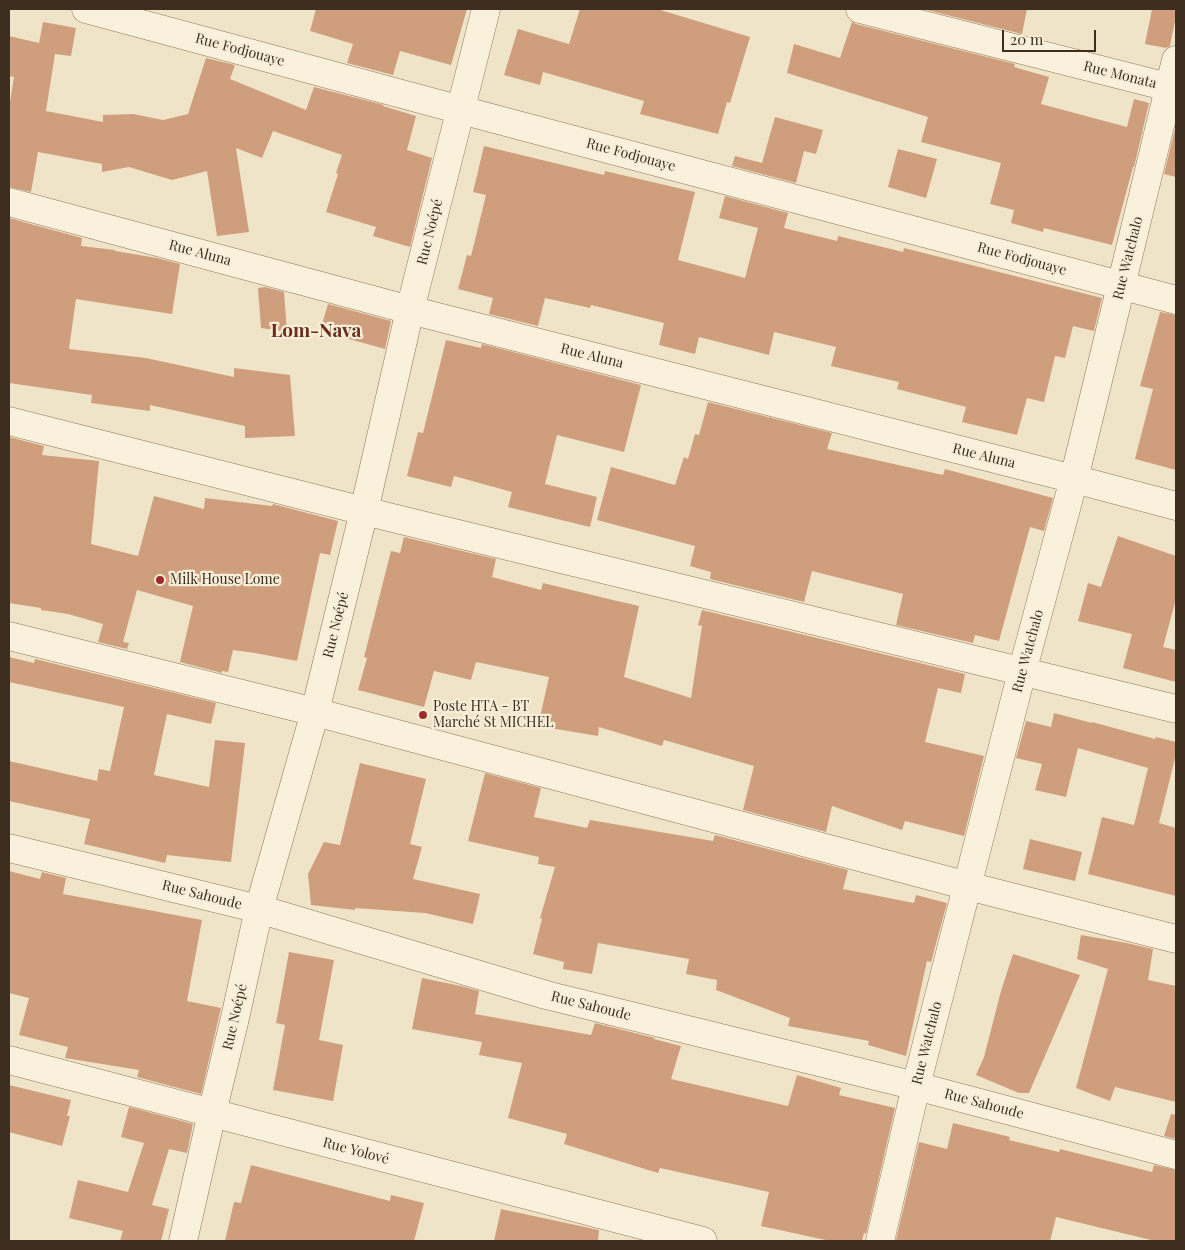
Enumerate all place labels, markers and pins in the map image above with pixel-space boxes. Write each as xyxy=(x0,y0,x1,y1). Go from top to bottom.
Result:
place label: Milk House Lome xyxy=(170,572,280,588)
marker: Milk House Lome xyxy=(154,574,166,586)
place label: Poste HTA - BT Marché St MICHEL xyxy=(433,699,553,732)
marker: Poste HTA - BT Marché St MICHEL xyxy=(417,709,429,721)

